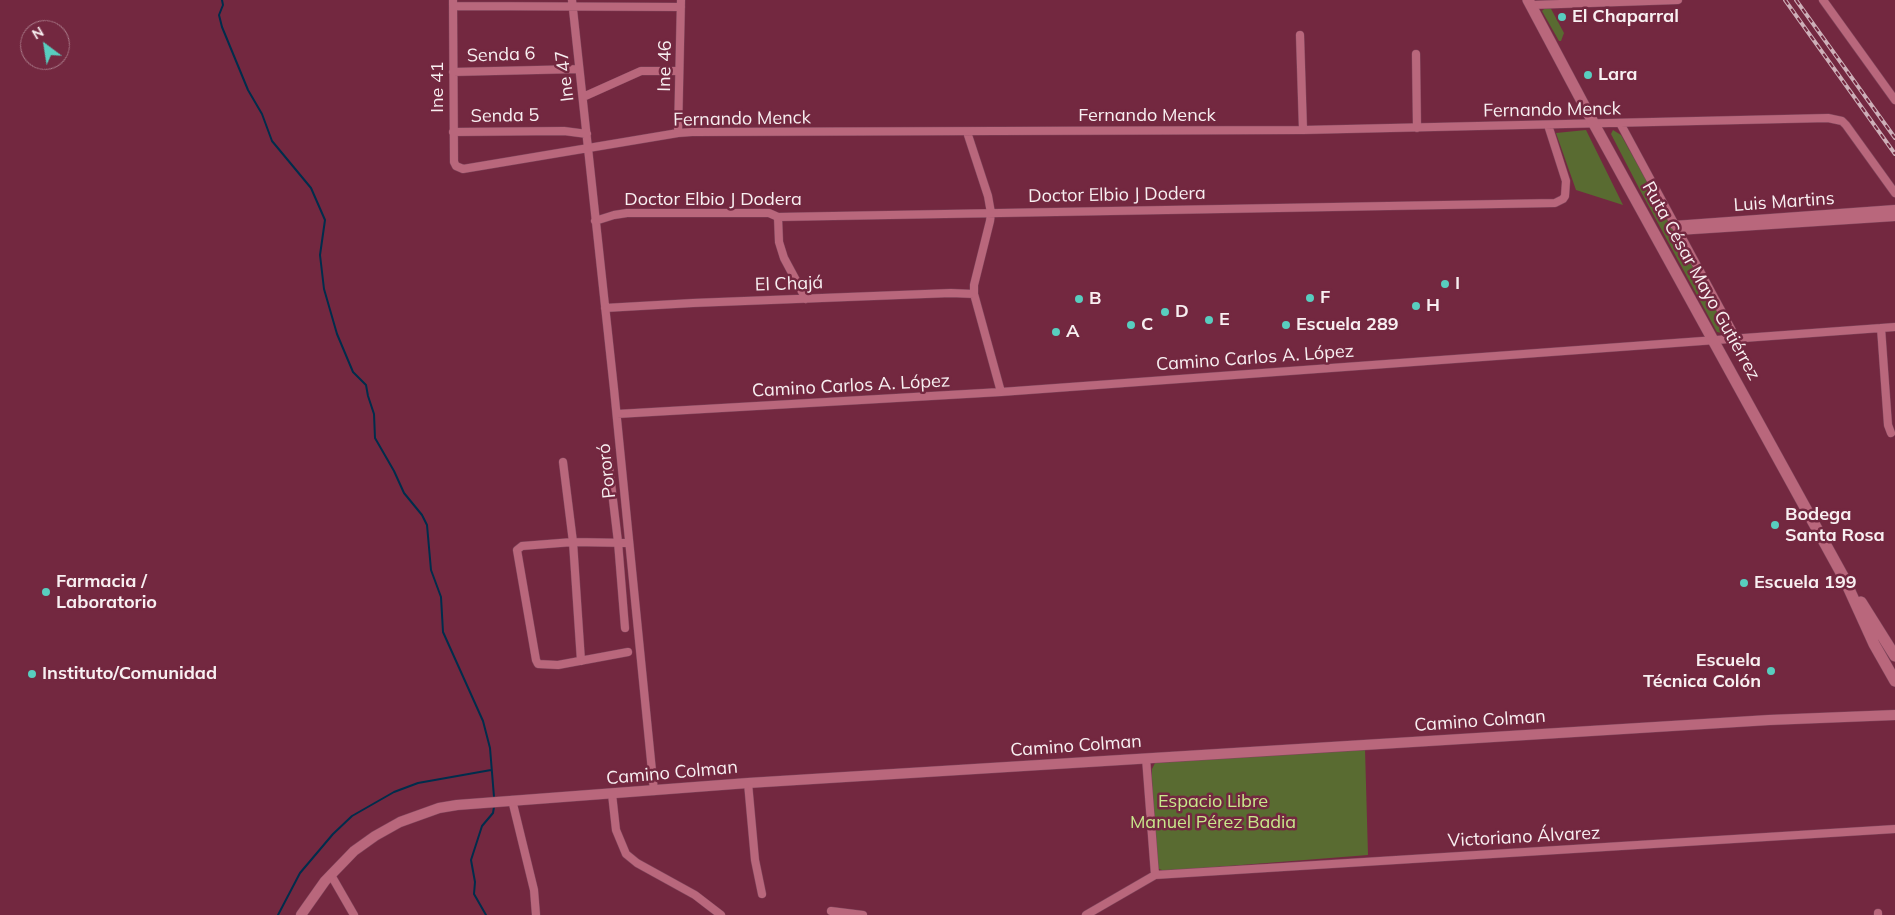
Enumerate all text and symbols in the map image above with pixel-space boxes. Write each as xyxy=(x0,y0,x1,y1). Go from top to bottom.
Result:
place label: El Chaparral xyxy=(1572,6,1679,28)
marker: El Chaparral xyxy=(1556,11,1568,23)
north arrow xyxy=(20,20,70,70)
text: N xyxy=(29,23,47,43)
street label: Ine 46 xyxy=(654,40,676,92)
street label: Senda 6 xyxy=(466,43,536,67)
street label: Ine 47 xyxy=(551,49,579,103)
street label: Ine 41 xyxy=(427,61,449,113)
place label: Lara xyxy=(1598,64,1637,86)
marker: Lara xyxy=(1582,69,1594,81)
street label: Fernando Menck xyxy=(1483,98,1621,122)
street label: Senda 5 xyxy=(470,105,540,127)
street label: Fernando Menck xyxy=(1078,105,1216,127)
street label: Fernando Menck xyxy=(673,107,811,131)
street label: Ruta César Mayo Gutiérrez xyxy=(1637,178,1765,384)
street label: Doctor Elbio J Dodera xyxy=(1028,183,1206,207)
street label: Luis Martins xyxy=(1733,188,1835,216)
street label: Doctor Elbio J Dodera xyxy=(624,189,802,211)
street label: El Chajá xyxy=(754,272,824,296)
place label: I xyxy=(1455,273,1460,295)
marker: I xyxy=(1439,278,1451,290)
place label: F xyxy=(1320,287,1330,309)
place label: B xyxy=(1089,288,1101,310)
marker: F xyxy=(1304,292,1316,304)
marker: B xyxy=(1073,293,1085,305)
place label: H xyxy=(1426,295,1440,317)
marker: H xyxy=(1410,300,1422,312)
place label: D xyxy=(1175,301,1189,323)
marker: D xyxy=(1159,306,1171,318)
place label: E xyxy=(1219,309,1230,331)
place label: C xyxy=(1141,314,1153,336)
marker: E xyxy=(1203,314,1215,326)
place label: Escuela 289 xyxy=(1296,314,1398,336)
marker: C xyxy=(1125,319,1137,331)
marker: Escuela 289 xyxy=(1280,319,1292,331)
place label: A xyxy=(1066,321,1079,343)
marker: A xyxy=(1050,326,1062,338)
street label: Camino Carlos A. López xyxy=(1155,340,1355,376)
street label: Camino Carlos A. López xyxy=(751,370,951,402)
street label: Pororó xyxy=(593,443,621,499)
place label: Bodega Santa Rosa xyxy=(1785,504,1885,546)
marker: Bodega Santa Rosa xyxy=(1769,519,1781,531)
place label: Farmacia / Laboratorio xyxy=(56,571,157,614)
place label: Escuela 199 xyxy=(1754,572,1856,594)
marker: Escuela 199 xyxy=(1738,577,1750,589)
marker: Farmacia / Laboratorio xyxy=(40,586,52,598)
place label: Escuela Técnica Colón xyxy=(1643,650,1761,692)
place label: Instituto/Comunidad xyxy=(42,663,217,685)
marker: Escuela Técnica Colón xyxy=(1765,665,1777,677)
marker: Instituto/Comunidad xyxy=(26,668,38,680)
street label: Camino Colman xyxy=(1413,706,1547,736)
street label: Camino Colman xyxy=(1009,731,1143,761)
street label: Camino Colman xyxy=(605,756,739,790)
park label: Espacio Libre Manuel Pérez Badia xyxy=(1130,791,1296,834)
street label: Victoriano Álvarez xyxy=(1447,822,1601,852)

